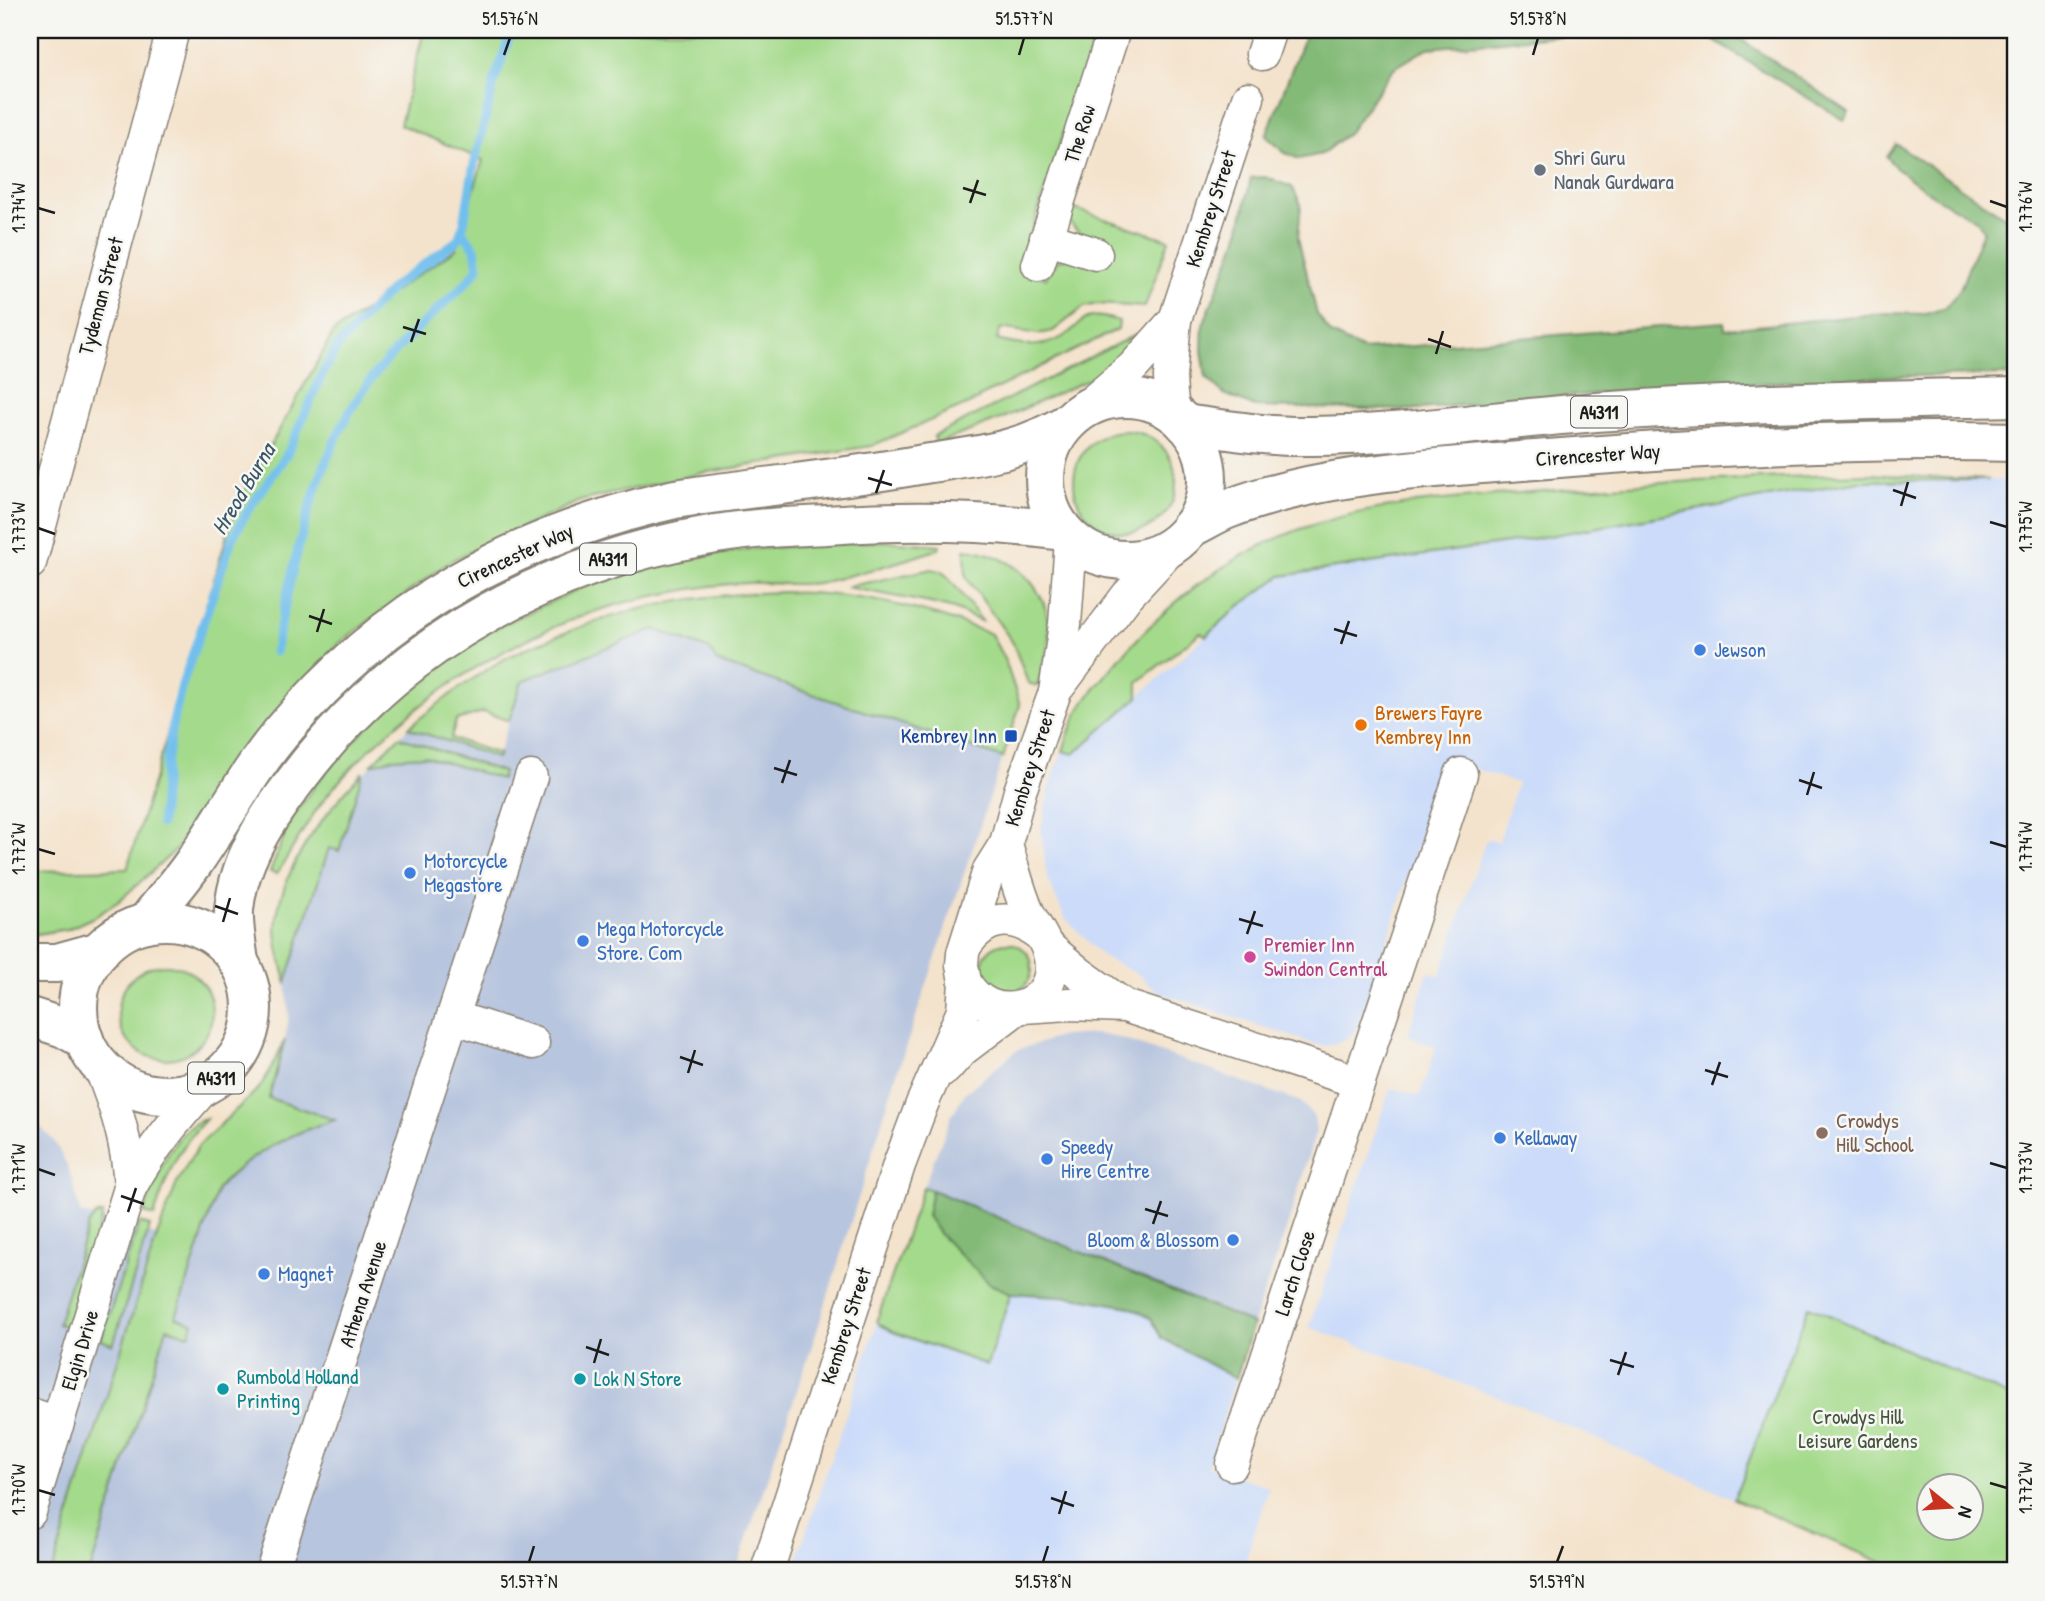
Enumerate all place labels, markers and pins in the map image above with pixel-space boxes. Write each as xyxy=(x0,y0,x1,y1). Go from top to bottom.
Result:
place label: Shri Guru Nanak Gurdwara xyxy=(1554,143,1674,196)
marker: Shri Guru Nanak Gurdwara xyxy=(1532,162,1548,178)
place label: Jewson xyxy=(1714,635,1766,664)
marker: Jewson xyxy=(1692,642,1708,658)
place label: Brewers Fayre Kembrey Inn xyxy=(1375,698,1483,751)
marker: Brewers Fayre Kembrey Inn xyxy=(1353,717,1369,733)
place label: Kembrey Inn xyxy=(901,721,997,750)
marker: Kembrey Inn xyxy=(1003,728,1019,744)
place label: Motorcycle Megastore xyxy=(424,846,508,899)
marker: Motorcycle Megastore xyxy=(402,865,418,881)
place label: Mega Motorcycle Store. Com xyxy=(597,914,724,967)
place label: Premier Inn Swindon Central xyxy=(1264,930,1387,983)
marker: Mega Motorcycle Store. Com xyxy=(575,933,591,949)
marker: Premier Inn Swindon Central xyxy=(1242,949,1258,965)
place label: Crowdys Hill School xyxy=(1836,1106,1914,1159)
place label: Kellaway xyxy=(1514,1123,1578,1152)
marker: Crowdys Hill School xyxy=(1814,1125,1830,1141)
marker: Kellaway xyxy=(1492,1130,1508,1146)
place label: Speedy Hire Centre xyxy=(1061,1132,1150,1185)
marker: Speedy Hire Centre xyxy=(1039,1151,1055,1167)
place label: Bloom & Blossom xyxy=(1087,1225,1219,1254)
marker: Bloom & Blossom xyxy=(1225,1232,1241,1248)
place label: Magnet xyxy=(278,1259,334,1288)
marker: Magnet xyxy=(256,1266,272,1282)
place label: Rumbold Holland Printing xyxy=(237,1362,358,1415)
place label: Lok N Store xyxy=(594,1364,682,1393)
marker: Lok N Store xyxy=(572,1371,588,1387)
marker: Rumbold Holland Printing xyxy=(215,1381,231,1397)

